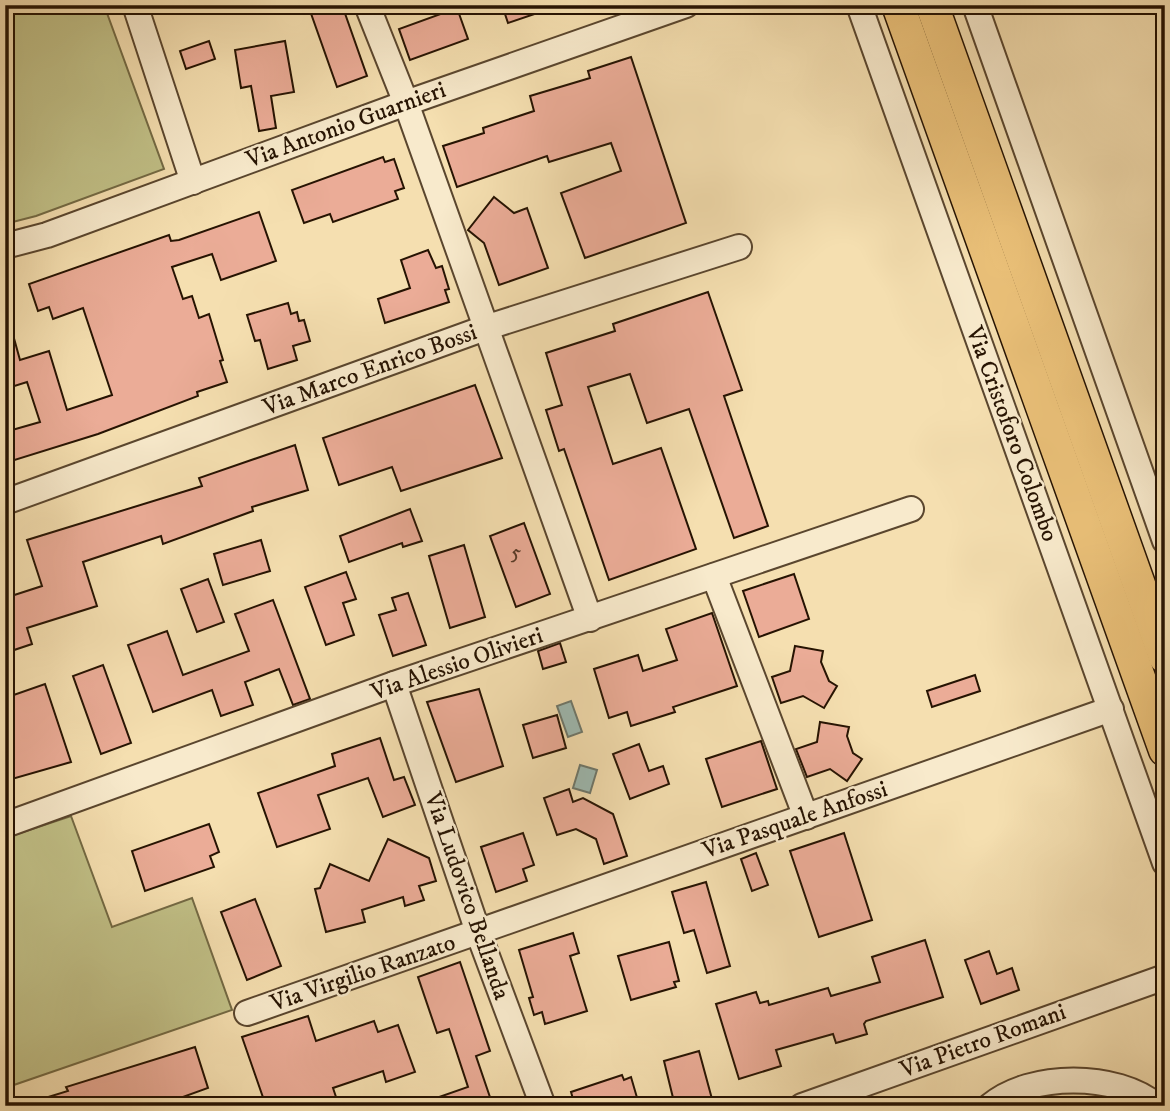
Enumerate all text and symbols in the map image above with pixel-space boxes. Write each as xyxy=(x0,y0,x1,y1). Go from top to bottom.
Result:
street label: Via Antonio Guarnieri xyxy=(241,75,450,175)
street label: Via Marco Enrico Bossi xyxy=(258,317,481,423)
street label: Via Cristoforo Colombo xyxy=(959,321,1065,546)
house number: 5 xyxy=(511,540,521,566)
street label: Via Alessio Olivieri xyxy=(366,621,547,708)
street label: Via Pasquale Anfossi xyxy=(698,774,892,866)
street label: Via Ludovico Bellanda xyxy=(417,787,517,1004)
street label: Via Virgilio Ranzato xyxy=(266,927,459,1019)
street label: Via Pietro Romani xyxy=(895,997,1070,1085)

